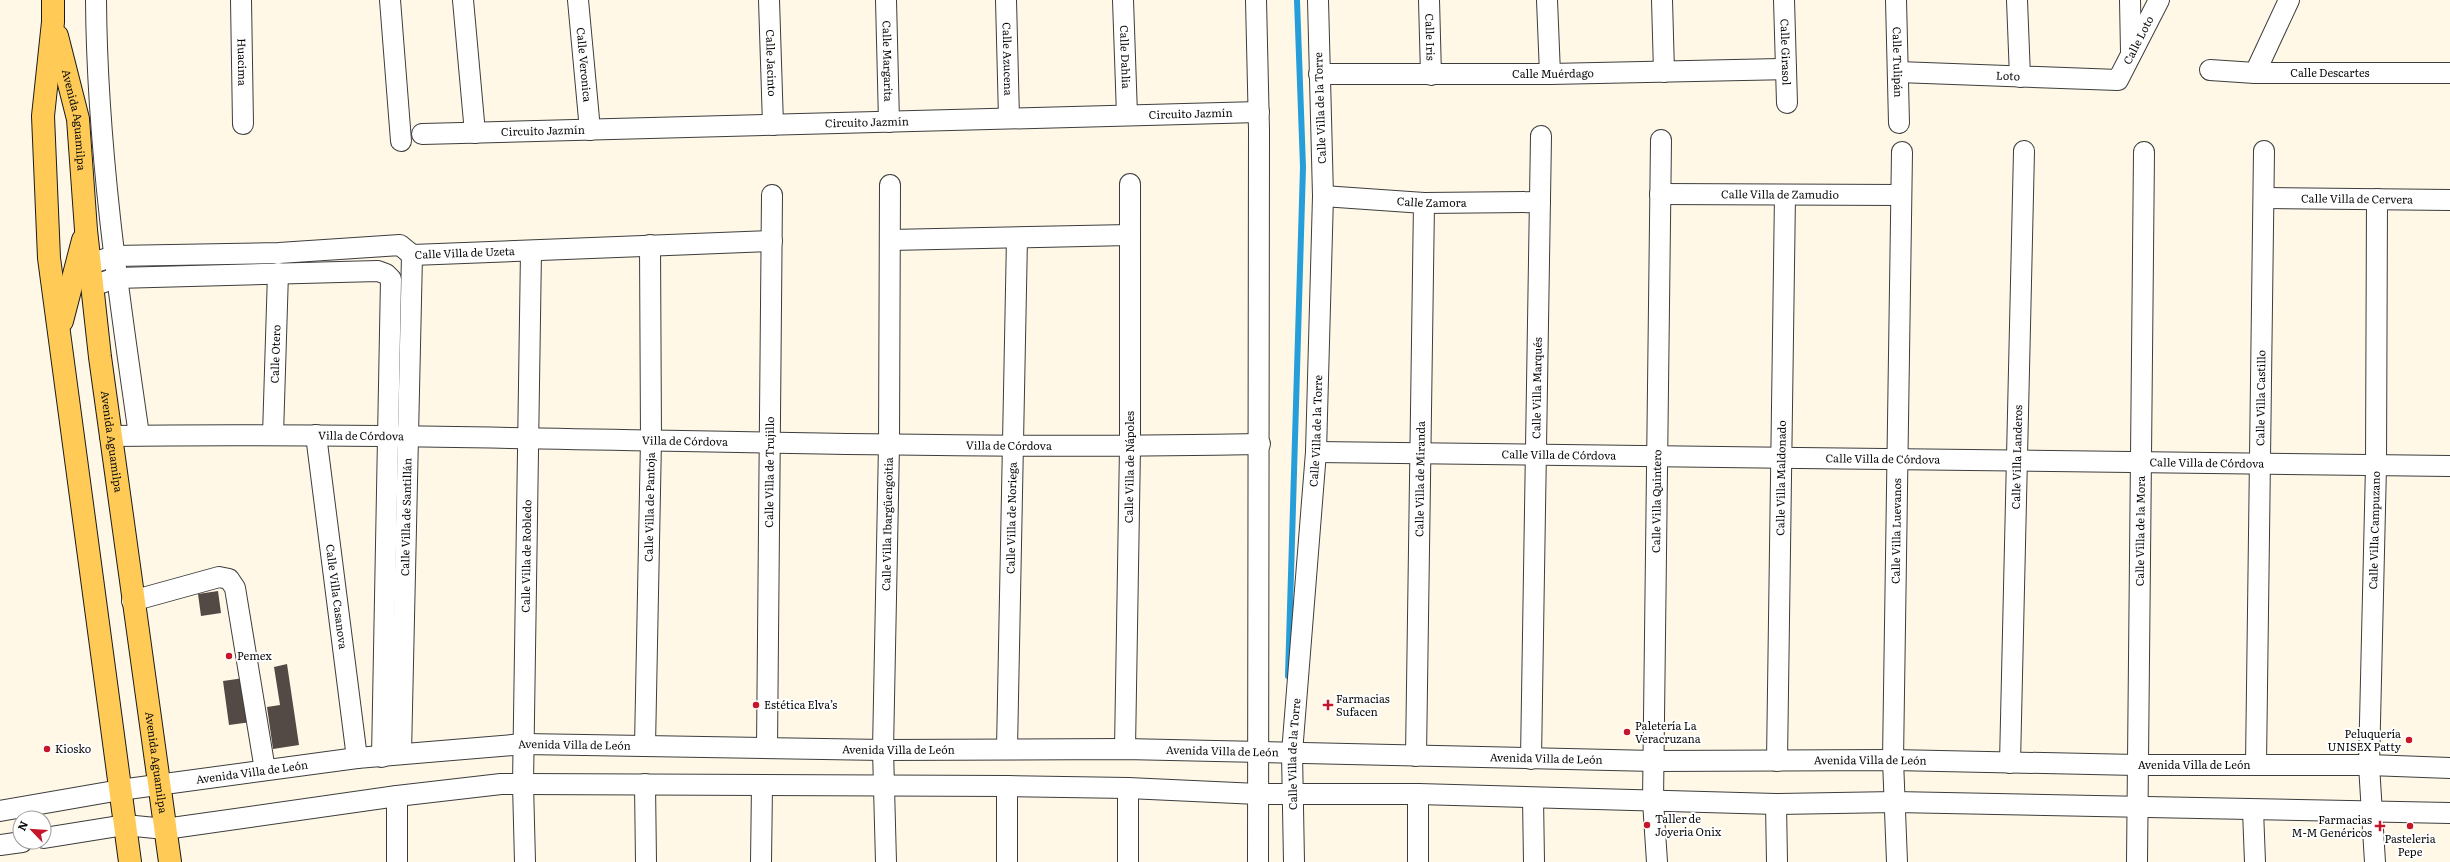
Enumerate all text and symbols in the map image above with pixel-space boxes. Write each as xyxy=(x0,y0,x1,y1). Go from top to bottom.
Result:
street label: Calle Loto xyxy=(2118,12,2157,67)
street label: Calle Iris xyxy=(1422,13,1440,61)
street label: Calle Girasol xyxy=(1778,18,1795,86)
street label: Calle Margarita xyxy=(880,20,897,102)
street label: Calle Azucena xyxy=(1000,22,1017,96)
street label: Calle Dahlia xyxy=(1117,25,1135,89)
street label: Calle Veronica xyxy=(574,26,596,103)
street label: Calle Tulipán xyxy=(1890,26,1907,98)
street label: Calle Jacinto xyxy=(763,29,781,97)
street label: Huacima xyxy=(235,38,251,86)
street label: Calle Villa de la Torre xyxy=(1309,52,1329,164)
street label: Calle Muérdago xyxy=(1512,64,1594,81)
street label: Calle Descartes xyxy=(2290,64,2369,80)
street label: Avenida Aguamilpa xyxy=(59,67,91,171)
street label: Loto xyxy=(1996,67,2020,83)
street label: Circuito Jazmín xyxy=(1149,104,1233,122)
street label: Circuito Jazmín xyxy=(825,112,909,130)
street label: Circuito Jazmín xyxy=(501,121,585,139)
street label: Calle Villa de Zamudio xyxy=(1721,185,1839,202)
street label: Calle Villa de Cervera xyxy=(2301,189,2413,207)
street label: Calle Zamora xyxy=(1396,192,1467,210)
street label: Calle Villa de Uzeta xyxy=(414,242,515,262)
street label: Calle Otero xyxy=(266,324,283,384)
street label: Calle Villa Marqués xyxy=(1527,337,1545,439)
street label: Calle Villa Castillo xyxy=(2251,350,2268,446)
street label: Calle Villa de la Torre xyxy=(1304,374,1325,487)
street label: Avenida Aguamilpa xyxy=(98,389,128,493)
street label: Calle Villa Landeros xyxy=(2007,405,2025,509)
street label: Calle Villa de Nápoles xyxy=(1120,411,1137,523)
street label: Calle Villa de Trujillo xyxy=(760,416,777,528)
street label: Calle Villa Maldonado xyxy=(1771,420,1789,536)
street label: Calle Villa de Miranda xyxy=(1410,421,1428,537)
street label: Villa de Córdova xyxy=(318,427,404,443)
street label: Villa de Córdova xyxy=(642,431,728,449)
street label: Villa de Córdova xyxy=(966,436,1052,453)
street label: Calle Villa de Córdova xyxy=(1502,445,1617,463)
street label: Calle Villa Quintero xyxy=(1647,449,1664,553)
street label: Calle Villa de Córdova xyxy=(1825,449,1941,467)
street label: Calle Villa de Pantoja xyxy=(640,452,658,562)
street label: Calle Villa de Córdova xyxy=(2149,453,2264,471)
street label: Calle Villa Ibargüengoitia xyxy=(877,457,896,591)
street label: Calle Villa de Santillán xyxy=(396,458,415,576)
street label: Calle Villa de Noriega xyxy=(1001,462,1020,574)
street label: Calle Villa Campuzano xyxy=(2364,471,2383,590)
street label: Calle Villa de la Mora xyxy=(2131,476,2148,586)
street label: Calle Villa Luevanos xyxy=(1887,478,1904,584)
street label: Calle Villa de Robledo xyxy=(517,499,534,613)
street label: Calle Villa Casanova xyxy=(323,543,352,650)
place label: Pemex xyxy=(237,647,273,663)
marker: Pemex xyxy=(224,651,234,661)
place label: Farmacias Sufacen xyxy=(1336,690,1390,719)
place label: Estética Elva’s xyxy=(764,696,837,712)
street label: Calle Villa de la Torre xyxy=(1283,697,1303,810)
marker: Estética Elva’s xyxy=(751,700,761,710)
marker: Farmacias Sufacen xyxy=(1323,700,1333,710)
street label: Avenida Aguamilpa xyxy=(142,710,172,814)
place label: Paletería La Veracruzana xyxy=(1635,717,1701,746)
place label: Peluquería UNISEX Patty xyxy=(2327,725,2402,754)
marker: Paletería La Veracruzana xyxy=(1622,727,1632,737)
street label: Avenida Villa de León xyxy=(517,735,631,753)
marker: Peluquería UNISEX Patty xyxy=(2404,735,2414,745)
place label: Kiosko xyxy=(55,740,91,756)
street label: Avenida Villa de León xyxy=(842,740,955,757)
street label: Avenida Villa de León xyxy=(1166,741,1279,759)
marker: Kiosko xyxy=(42,744,52,754)
street label: Avenida Villa de León xyxy=(1490,748,1603,767)
street label: Avenida Villa de León xyxy=(1814,751,1927,768)
street label: Avenida Villa de León xyxy=(195,756,309,787)
street label: Avenida Villa de León xyxy=(2138,756,2251,772)
north arrow xyxy=(12,810,52,850)
place label: Taller de Joyeria Onix xyxy=(1655,810,1722,839)
place label: Farmacias M-M Genéricos xyxy=(2292,811,2372,840)
text: N xyxy=(13,818,31,833)
marker: Taller de Joyeria Onix xyxy=(1642,820,1652,830)
marker: Farmacias M-M Genéricos xyxy=(2375,821,2385,831)
marker: Pasteleria Pepe xyxy=(2405,821,2415,831)
place label: Pasteleria Pepe xyxy=(2384,830,2436,859)

